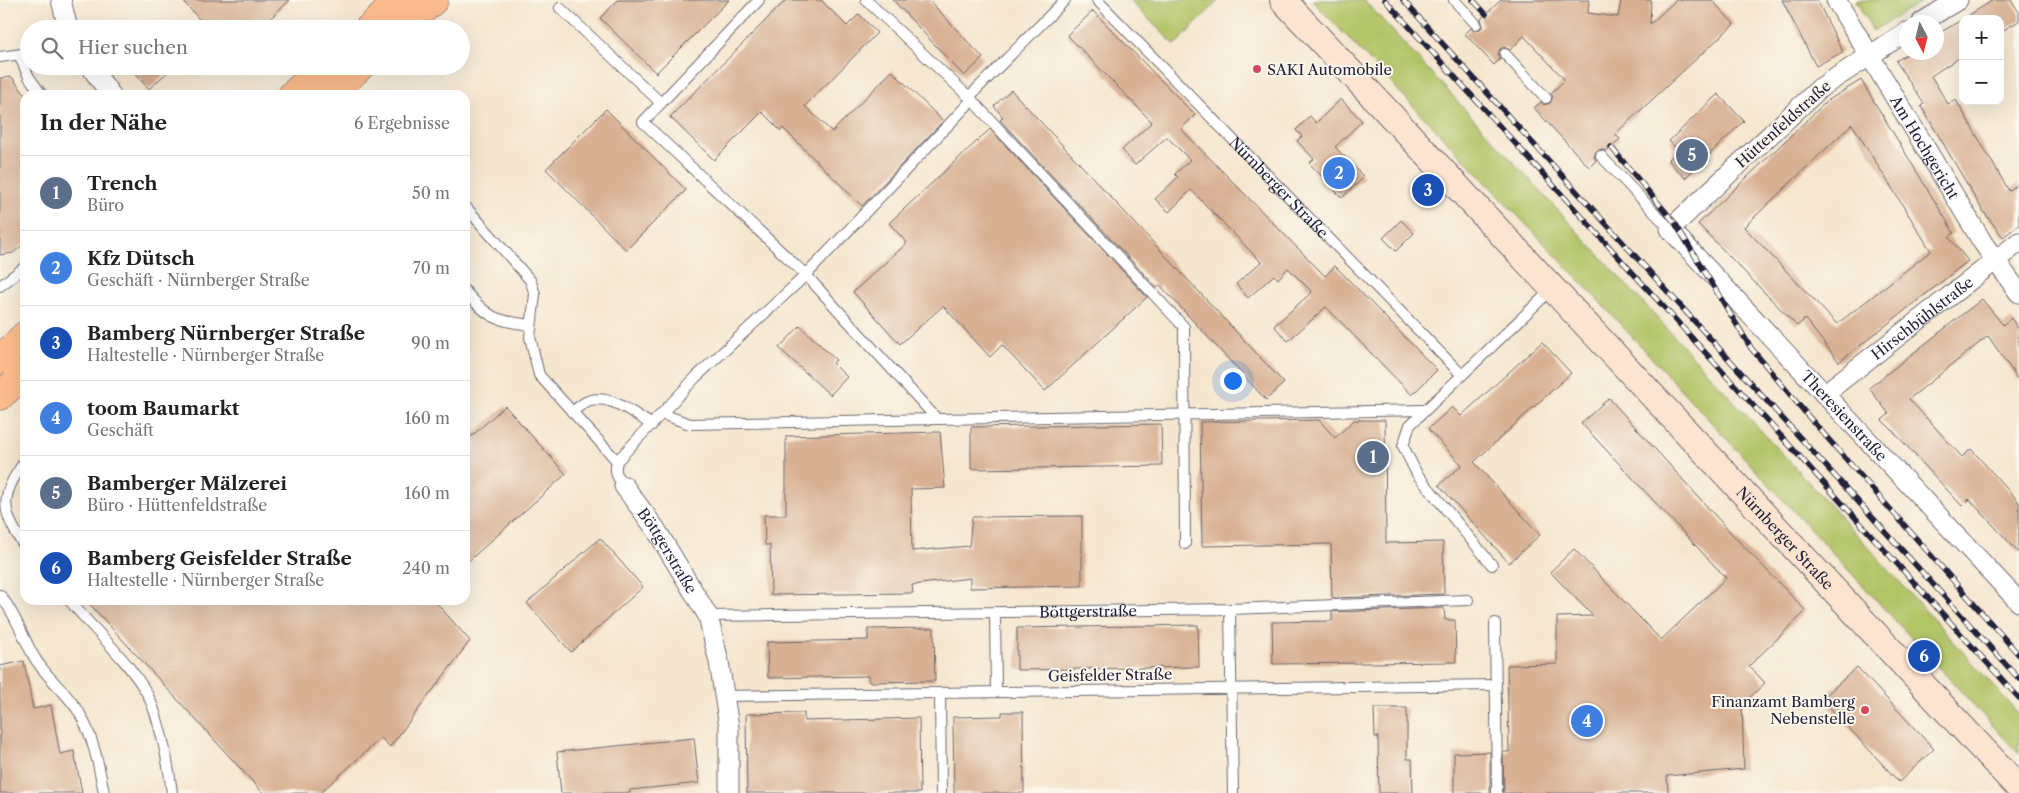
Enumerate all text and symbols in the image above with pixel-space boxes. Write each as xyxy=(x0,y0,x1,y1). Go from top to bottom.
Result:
north arrow xyxy=(1899,15,1944,60)
map controls xyxy=(1959,15,2004,105)
button: + xyxy=(1959,15,2004,60)
search box xyxy=(20,20,470,75)
icon: search xyxy=(38,34,66,62)
text: Hier suchen xyxy=(78,36,188,59)
place label: SAKI Automobile xyxy=(1267,60,1392,79)
button: − xyxy=(1959,60,2004,105)
marker: SAKI Automobile xyxy=(1251,63,1263,75)
street label: Hüttenfeldstraße xyxy=(1731,76,1835,172)
street label: Am Hochgericht xyxy=(1886,91,1964,203)
text: In der Nähe xyxy=(40,110,167,135)
text: 6 Ergebnisse xyxy=(354,113,450,133)
street label: Nürnberger Straße xyxy=(1225,132,1333,242)
pin: 5 xyxy=(1676,136,1708,174)
pin: 2 xyxy=(1323,154,1355,192)
pin: 3 xyxy=(1412,171,1444,209)
text: Trench xyxy=(87,172,158,195)
text: 1 xyxy=(52,183,60,203)
text: 50 m xyxy=(412,183,450,203)
text: Büro xyxy=(87,195,124,215)
text: Kfz Dütsch xyxy=(87,247,195,270)
text: 2 xyxy=(51,258,61,278)
text: 70 m xyxy=(413,258,450,278)
text: Geschäft · Nürnberger Straße xyxy=(87,270,310,290)
street label: Hirschbühlstraße xyxy=(1867,272,1977,363)
text: Bamberg Nürnberger Straße xyxy=(87,322,365,345)
text: 3 xyxy=(51,333,61,353)
text: 90 m xyxy=(411,333,450,353)
text: Haltestelle · Nürnberger Straße xyxy=(87,345,324,365)
street label: Theresienstraße xyxy=(1798,366,1892,465)
your location xyxy=(1220,368,1246,394)
text: toom Baumarkt xyxy=(87,397,239,420)
text: 4 xyxy=(51,408,61,428)
text: 160 m xyxy=(405,408,450,428)
text: Geschäft xyxy=(87,420,154,440)
pin: 1 xyxy=(1357,438,1389,476)
text: Bamberger Mälzerei xyxy=(87,472,287,495)
street label: Nürnberger Straße xyxy=(1733,482,1838,593)
text: 5 xyxy=(52,483,60,503)
text: 160 m xyxy=(405,483,450,503)
text: Büro · Hüttenfeldstraße xyxy=(87,495,267,515)
street label: Böttgerstraße xyxy=(634,504,702,597)
text: Bamberg Geisfelder Straße xyxy=(87,547,352,570)
text: 6 xyxy=(51,558,61,578)
text: 240 m xyxy=(402,558,450,578)
text: Haltestelle · Nürnberger Straße xyxy=(87,570,324,590)
street label: Böttgerstraße xyxy=(1039,601,1137,621)
pin: 6 xyxy=(1908,637,1940,675)
street label: Geisfelder Straße xyxy=(1048,664,1172,686)
place label: Finanzamt Bamberg Nebenstelle xyxy=(1711,692,1855,728)
pin: 4 xyxy=(1571,702,1603,740)
marker: Finanzamt Bamberg Nebenstelle xyxy=(1859,704,1871,716)

